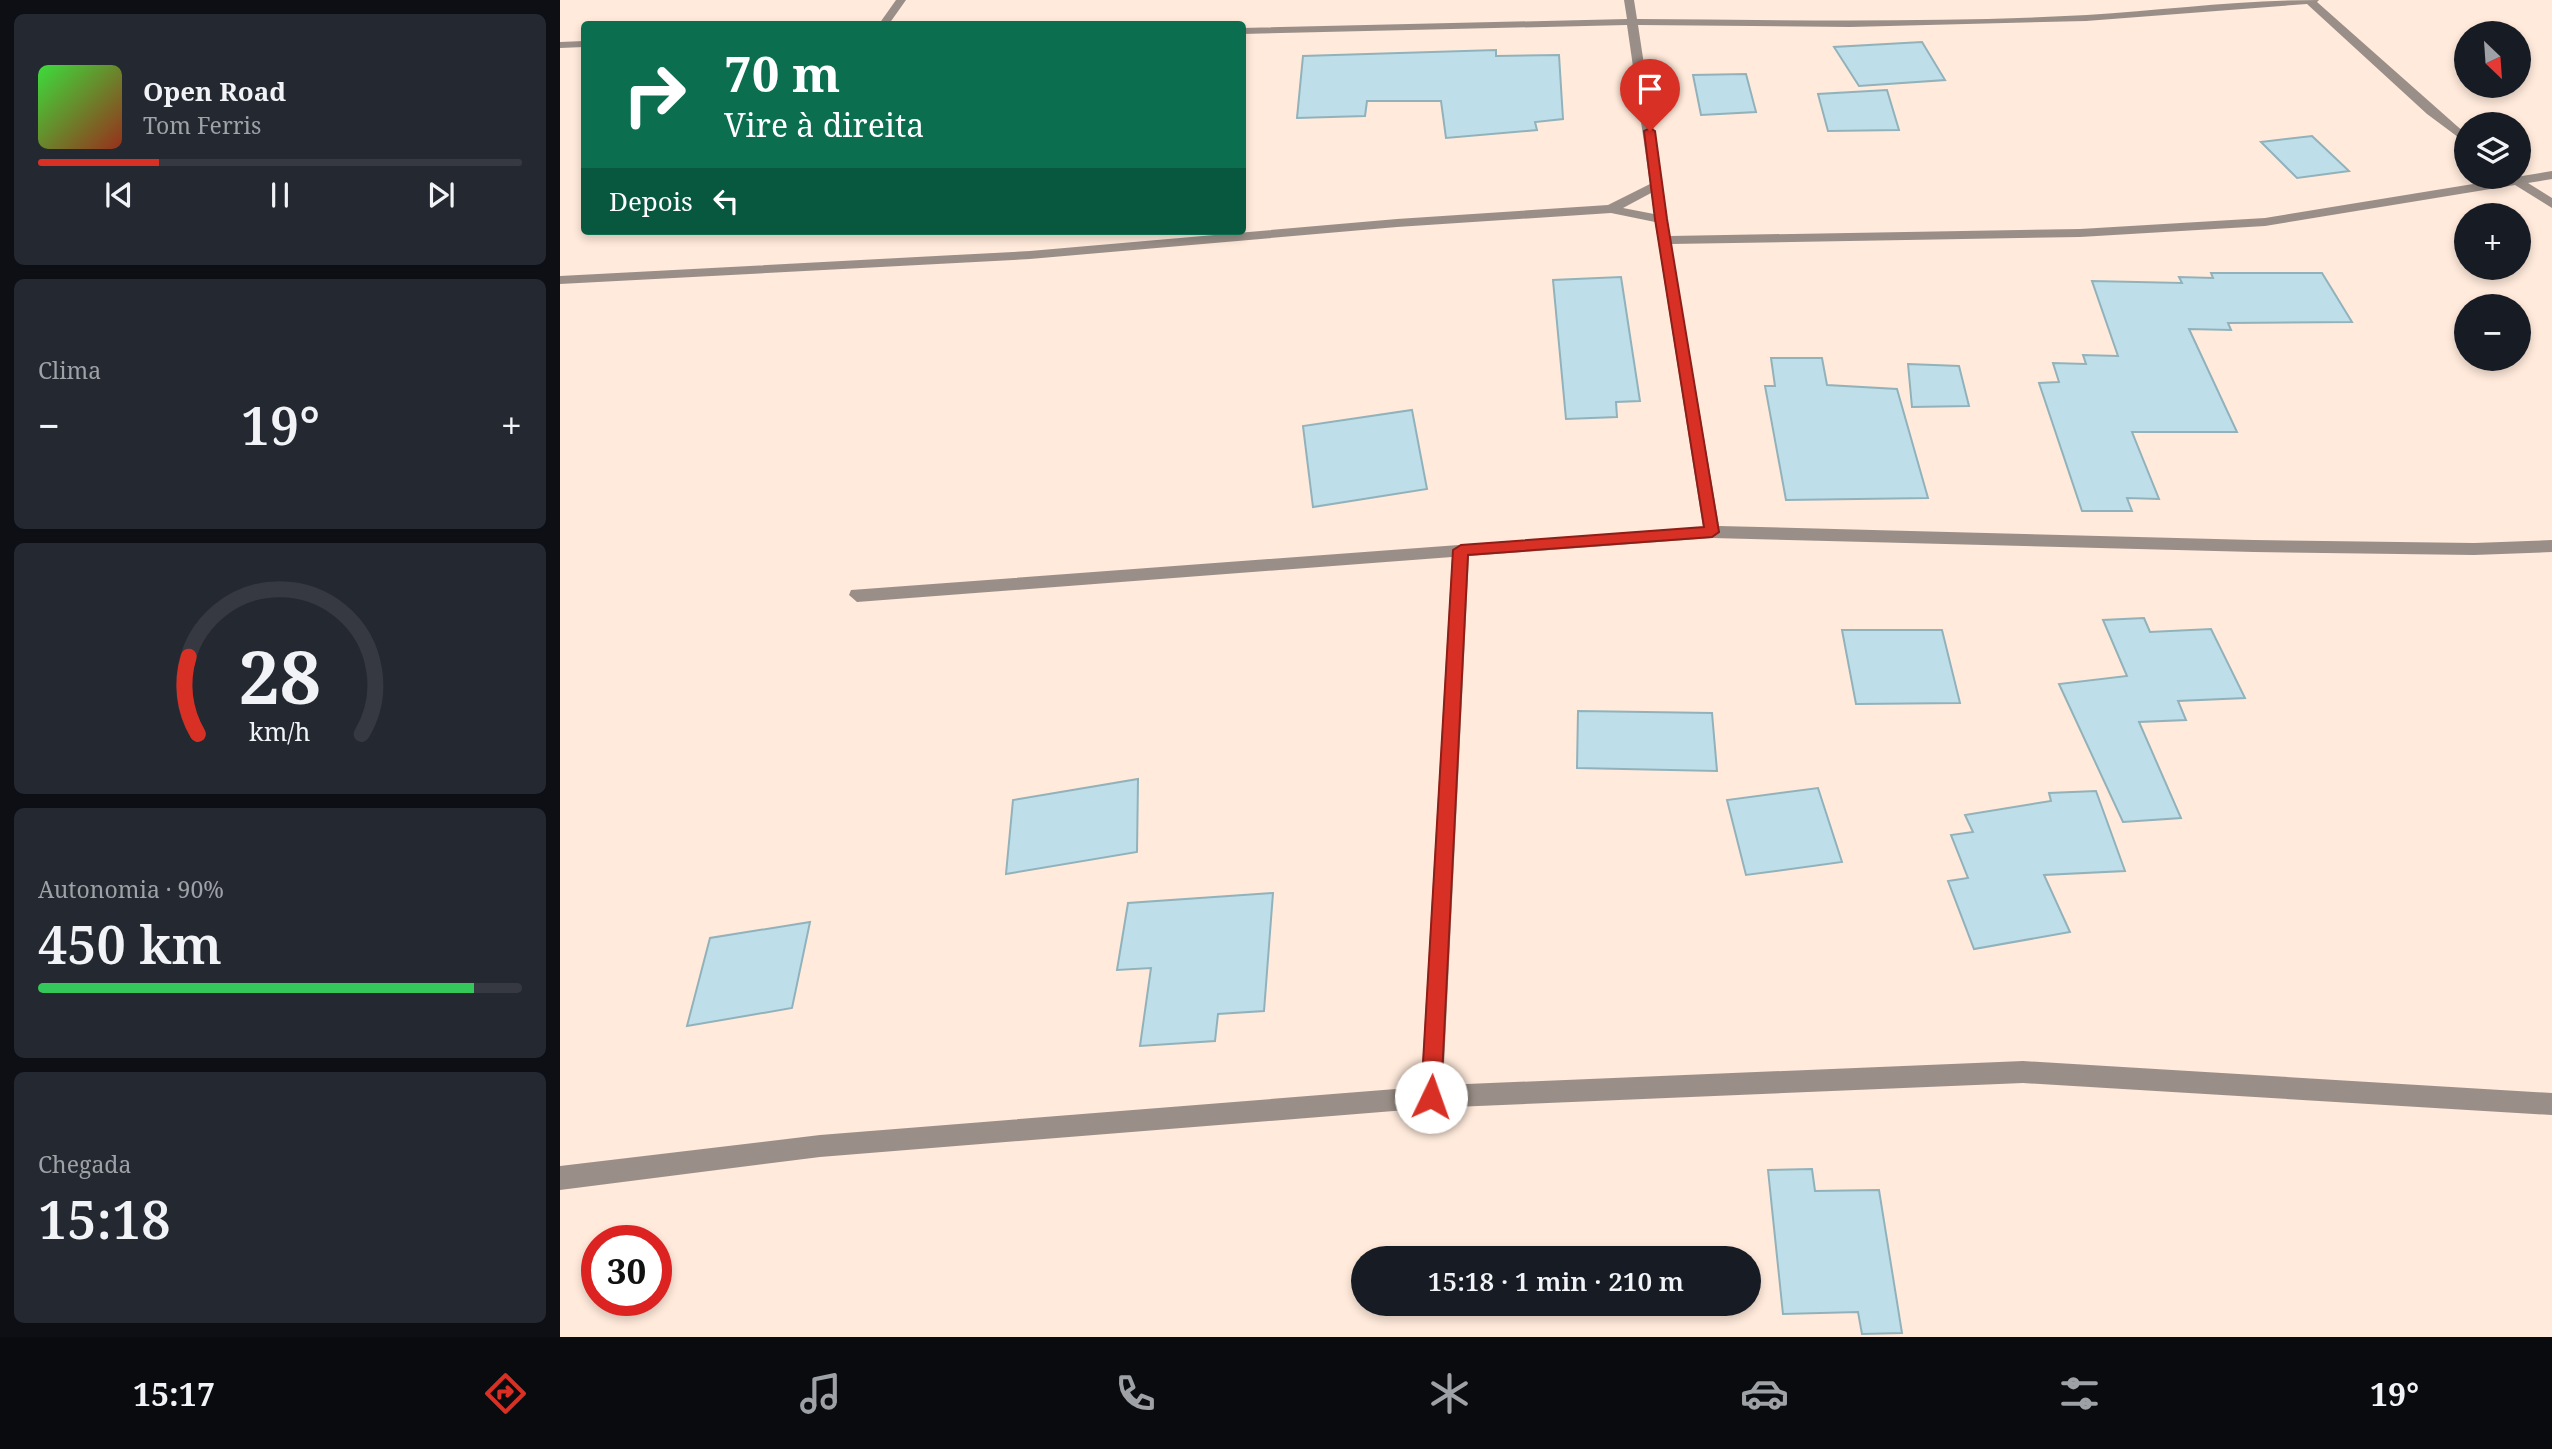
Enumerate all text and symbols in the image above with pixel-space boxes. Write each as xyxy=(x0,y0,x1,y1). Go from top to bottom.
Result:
north arrow xyxy=(2454,21,2530,98)
map controls xyxy=(2454,21,2531,371)
text: 70 m xyxy=(724,40,840,106)
icon: right xyxy=(609,49,700,140)
pin xyxy=(1620,59,1680,131)
icon: arrive xyxy=(1631,70,1669,108)
text: Open Road xyxy=(143,73,286,109)
text: Vire à direita xyxy=(724,103,924,146)
text: Tom Ferris xyxy=(143,109,261,141)
button: layers xyxy=(2454,112,2531,189)
icon: previous xyxy=(100,176,138,214)
icon: pause xyxy=(261,176,299,214)
icon: next xyxy=(422,176,460,214)
icon: left xyxy=(707,182,745,220)
text: Depois xyxy=(609,183,693,219)
button: + xyxy=(2454,203,2531,280)
button: − xyxy=(2454,294,2531,371)
text: Clima xyxy=(38,354,101,386)
text: 19° xyxy=(241,389,320,460)
text: − xyxy=(38,399,60,451)
text: + xyxy=(501,399,522,451)
text: 28 xyxy=(239,627,321,726)
text: km/h xyxy=(249,714,311,748)
text: Autonomia · 90% xyxy=(38,873,224,905)
text: 450 km xyxy=(38,908,222,979)
position arrow xyxy=(1394,1060,1468,1134)
text: Chegada xyxy=(38,1148,131,1180)
text: 15:18 xyxy=(38,1183,171,1254)
speed limit sign: 30 xyxy=(581,1225,672,1316)
text: 15:18 · 1 min · 210 m xyxy=(1428,1263,1684,1299)
icon: directions xyxy=(481,1369,530,1418)
icon: music xyxy=(796,1369,845,1418)
icon: phone xyxy=(1111,1369,1160,1418)
icon: climate xyxy=(1425,1369,1474,1418)
icon: car xyxy=(1740,1369,1789,1418)
icon: filters xyxy=(2055,1369,2104,1418)
text: 15:17 xyxy=(133,1372,215,1415)
text: 19° xyxy=(2370,1372,2419,1415)

